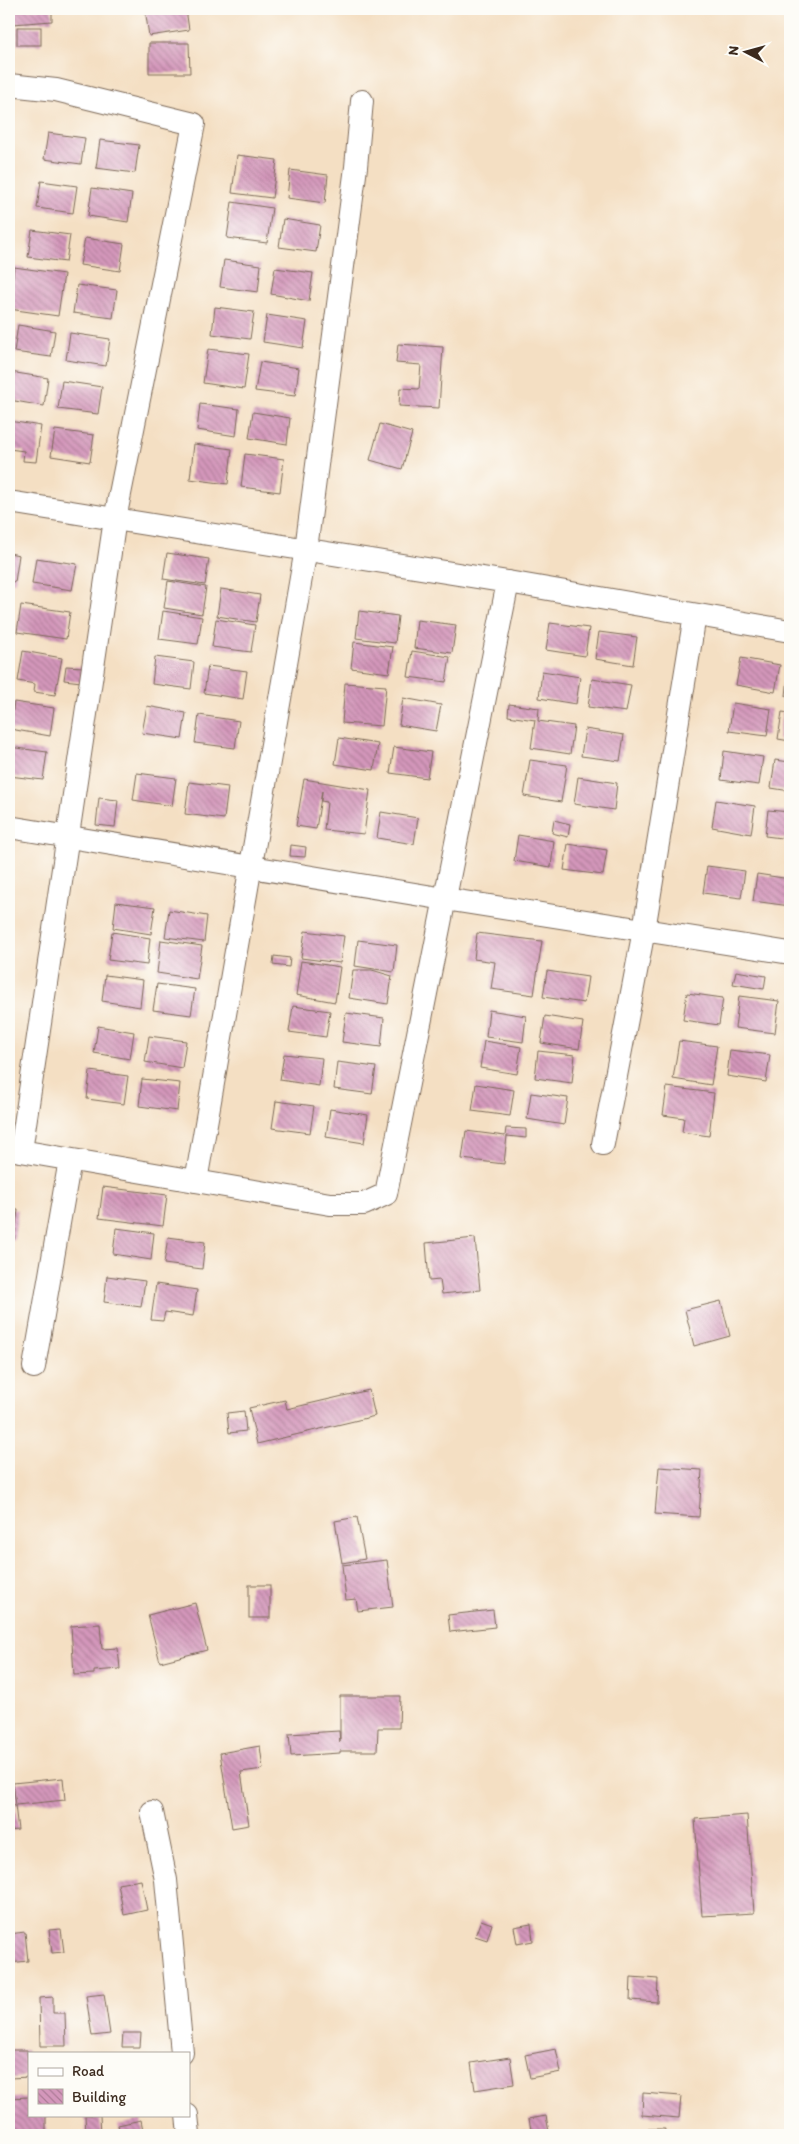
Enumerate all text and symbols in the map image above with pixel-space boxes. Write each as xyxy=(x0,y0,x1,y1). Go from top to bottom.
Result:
north arrow xyxy=(722,28,772,78)
text: N xyxy=(725,45,743,56)
legend xyxy=(28,2052,190,2116)
text: Road xyxy=(72,2062,105,2080)
text: Building xyxy=(72,2088,126,2106)

